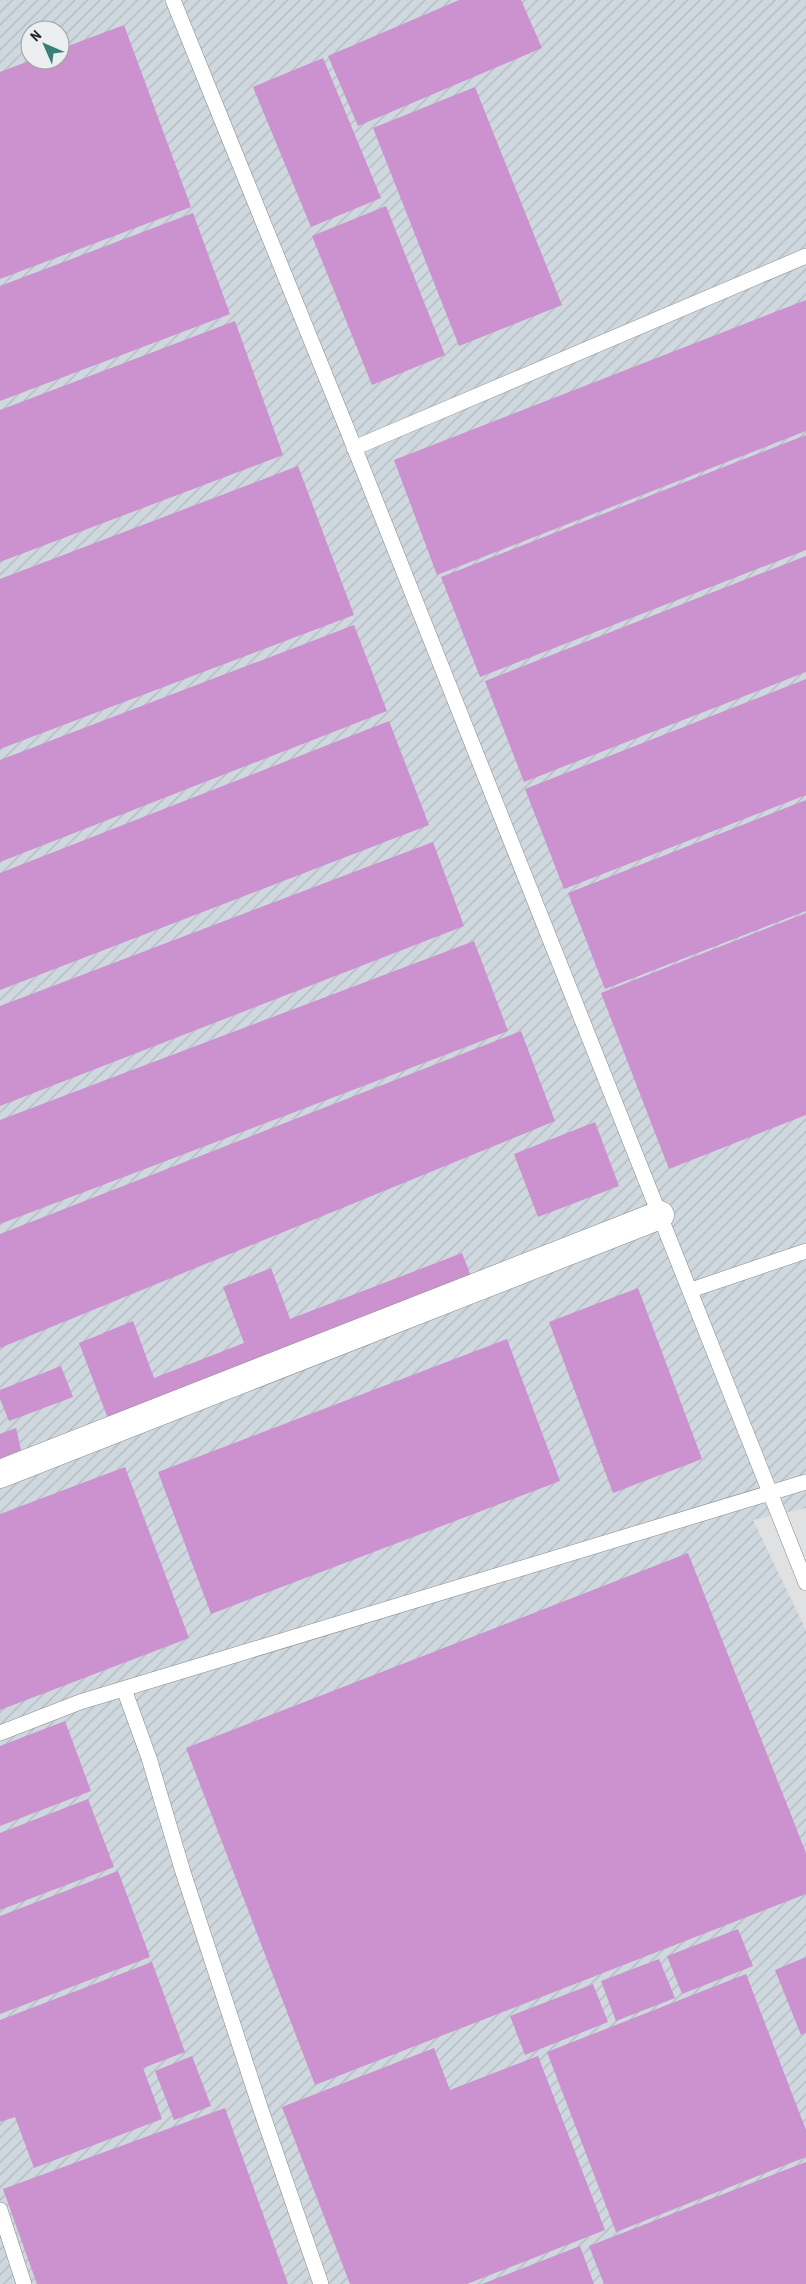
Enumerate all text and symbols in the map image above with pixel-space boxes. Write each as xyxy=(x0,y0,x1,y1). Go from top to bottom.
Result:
north arrow xyxy=(20,20,70,70)
text: N xyxy=(27,27,44,44)

